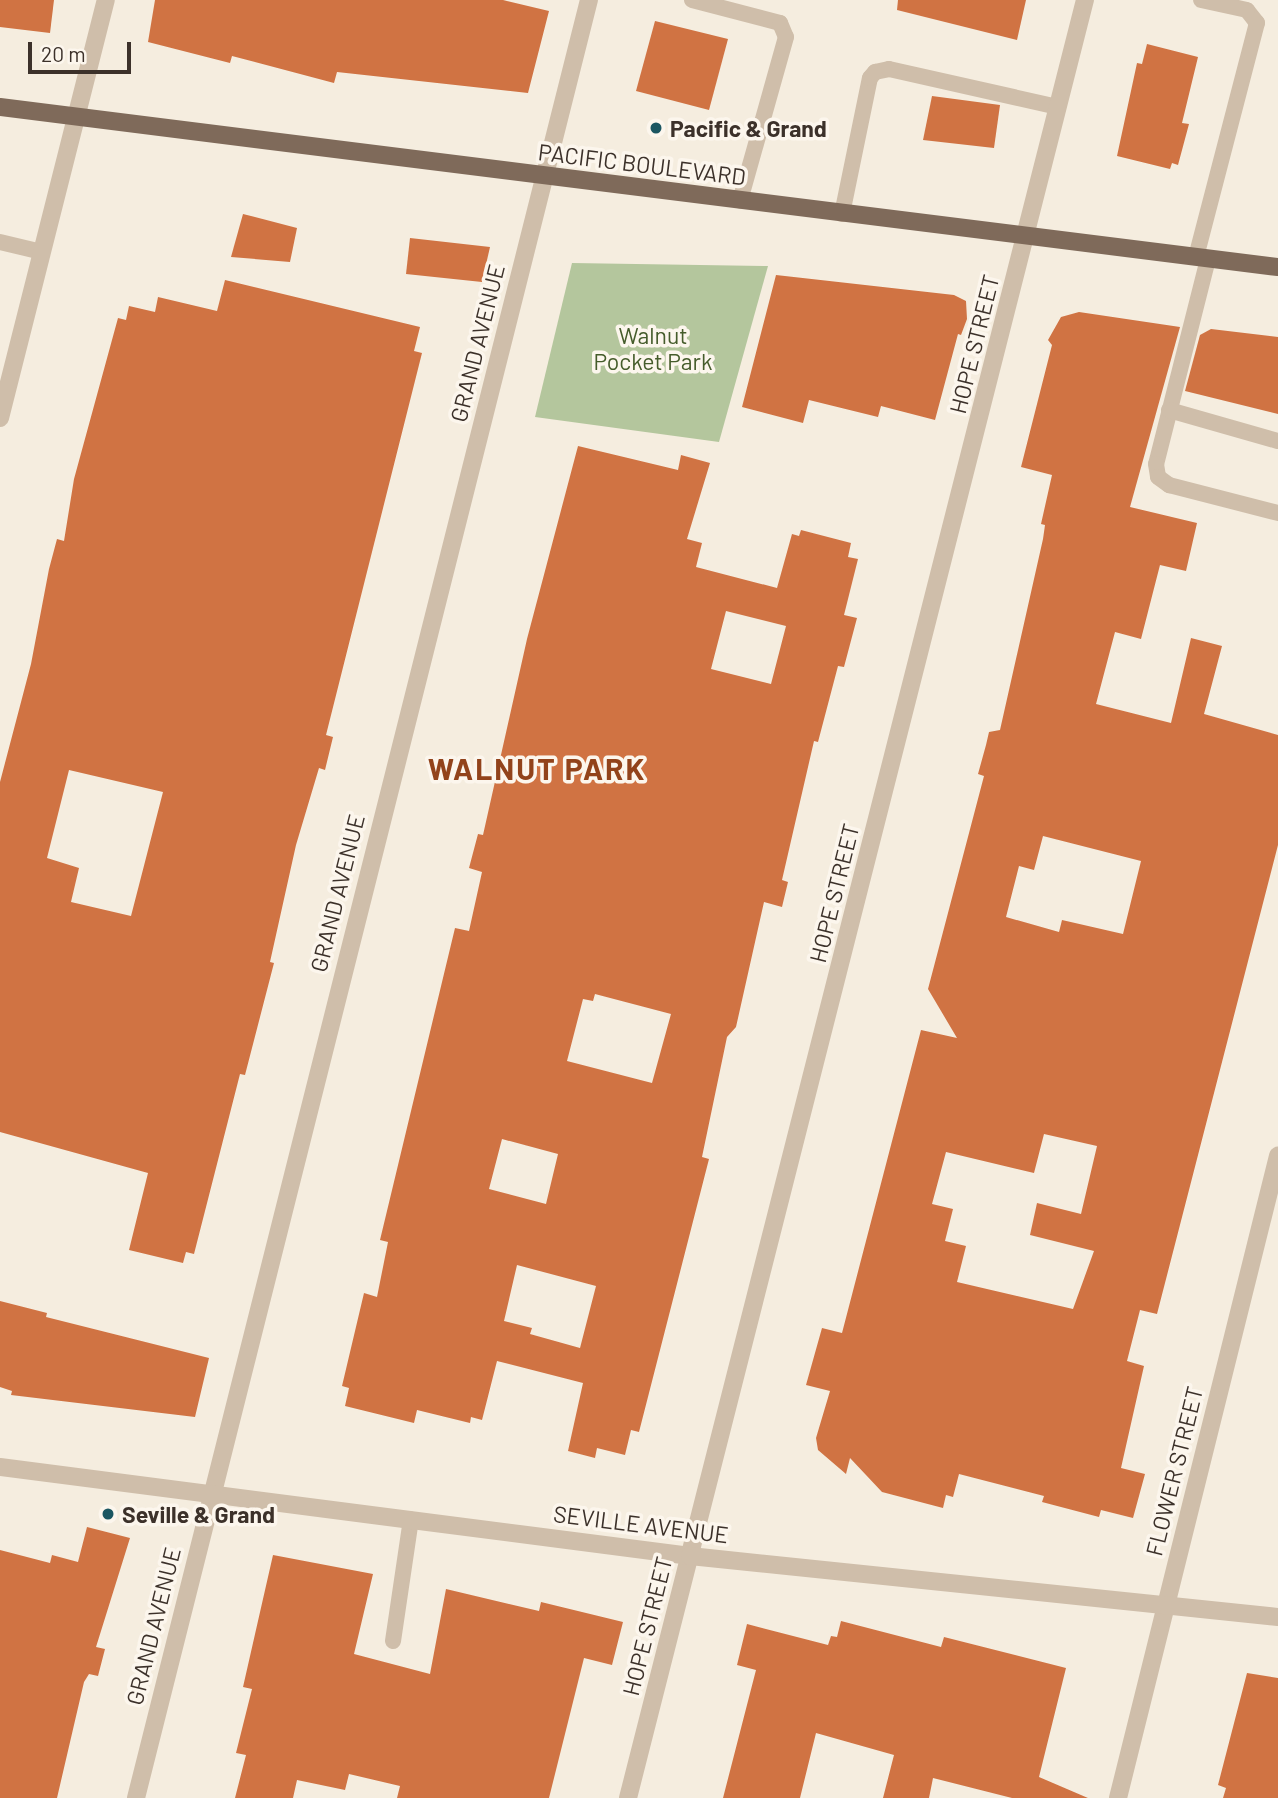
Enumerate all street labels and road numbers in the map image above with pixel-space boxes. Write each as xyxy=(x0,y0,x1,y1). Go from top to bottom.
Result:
street label: PACIFIC BOULEVARD xyxy=(537,138,747,190)
street label: GRAND AVENUE xyxy=(444,261,510,425)
street label: HOPE STREET xyxy=(943,272,1005,416)
street label: GRAND AVENUE xyxy=(304,811,370,975)
street label: HOPE STREET xyxy=(803,821,865,965)
street label: FLOWER STREET xyxy=(1140,1383,1208,1559)
street label: SEVILLE AVENUE xyxy=(552,1500,730,1548)
street label: GRAND AVENUE xyxy=(120,1544,186,1708)
street label: HOPE STREET xyxy=(616,1554,678,1698)

